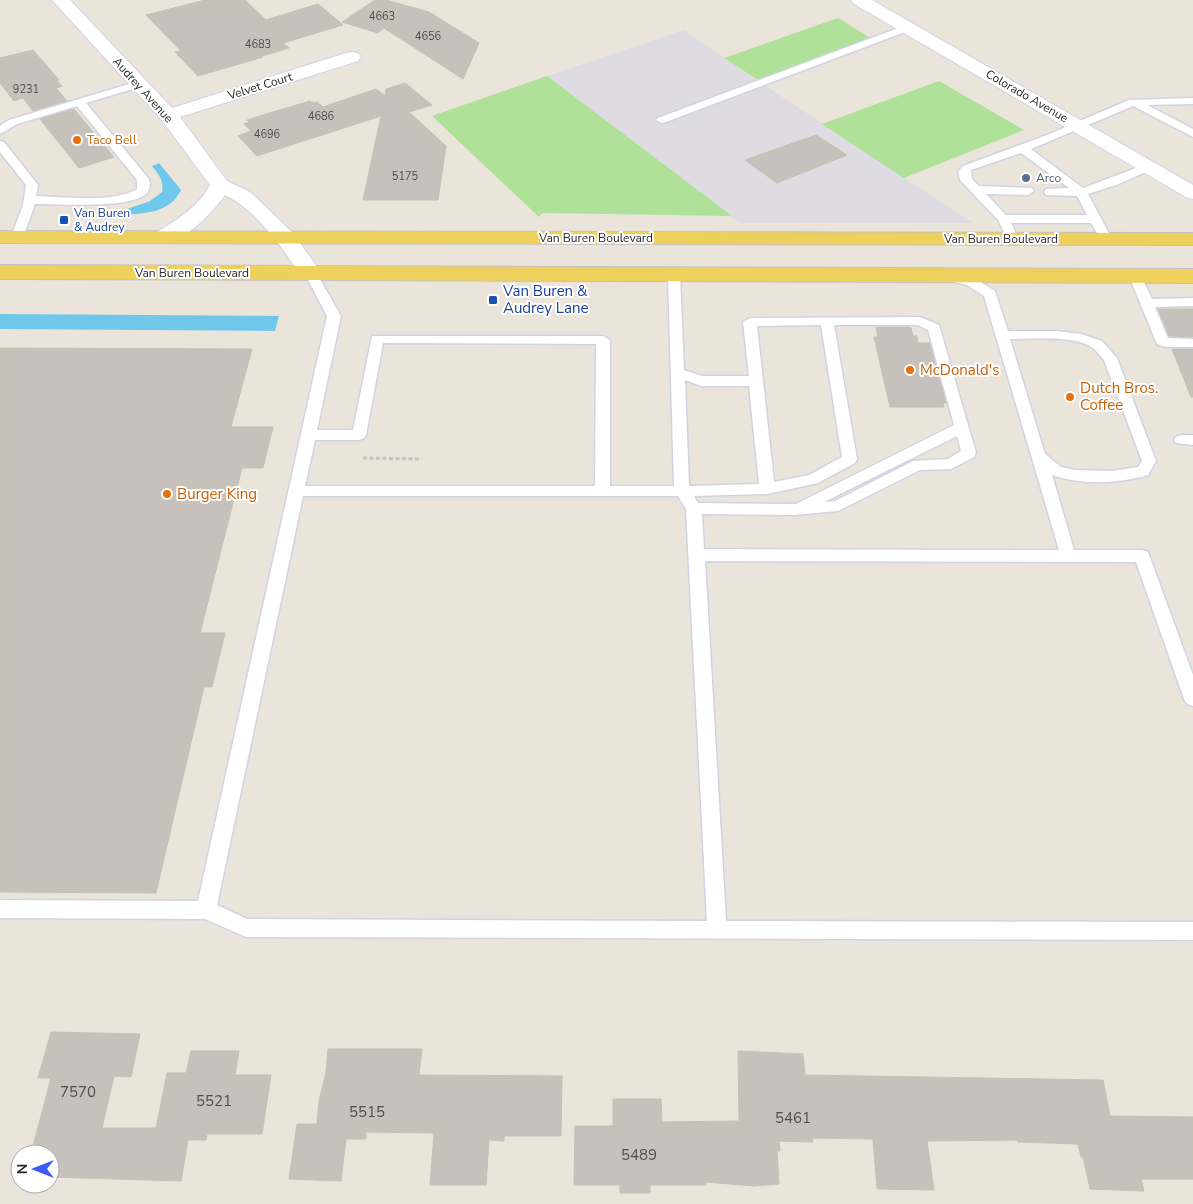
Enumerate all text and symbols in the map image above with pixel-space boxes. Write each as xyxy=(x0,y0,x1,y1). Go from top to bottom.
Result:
house number: 4663 xyxy=(369,9,395,24)
house number: 4656 xyxy=(415,29,442,44)
house number: 4683 xyxy=(245,37,271,52)
street label: Audrey Avenue xyxy=(109,54,177,126)
street label: Colorado Avenue xyxy=(983,66,1071,126)
street label: Velvet Court xyxy=(225,68,295,104)
house number: 9231 xyxy=(13,82,39,97)
house number: 4686 xyxy=(308,109,335,124)
house number: 4696 xyxy=(254,127,281,142)
place label: Taco Bell xyxy=(87,132,137,148)
marker: Taco Bell xyxy=(71,134,83,146)
house number: 5175 xyxy=(392,169,419,184)
place label: Arco xyxy=(1036,170,1061,186)
marker: Arco xyxy=(1020,172,1032,184)
place label: Van Buren & Audrey xyxy=(73,205,130,235)
marker: Van Buren & Audrey xyxy=(58,214,70,226)
street label: Van Buren Boulevard xyxy=(538,230,653,246)
street label: Van Buren Boulevard xyxy=(943,231,1058,247)
street label: Van Buren Boulevard xyxy=(134,265,249,281)
place label: Van Buren & Audrey Lane xyxy=(502,281,588,318)
marker: Van Buren & Audrey Lane xyxy=(487,294,499,306)
place label: McDonald's xyxy=(920,360,999,380)
marker: McDonald's xyxy=(904,364,916,376)
place label: Dutch Bros. Coffee xyxy=(1080,378,1158,415)
marker: Dutch Bros. Coffee xyxy=(1064,391,1076,403)
place label: Burger King xyxy=(177,484,257,504)
marker: Burger King xyxy=(161,488,173,500)
house number: 7570 xyxy=(60,1082,96,1102)
house number: 5521 xyxy=(196,1091,232,1111)
house number: 5515 xyxy=(349,1102,385,1122)
house number: 5461 xyxy=(775,1108,811,1128)
north arrow xyxy=(10,1144,60,1194)
house number: 5489 xyxy=(621,1145,657,1165)
text: N xyxy=(13,1164,32,1174)

